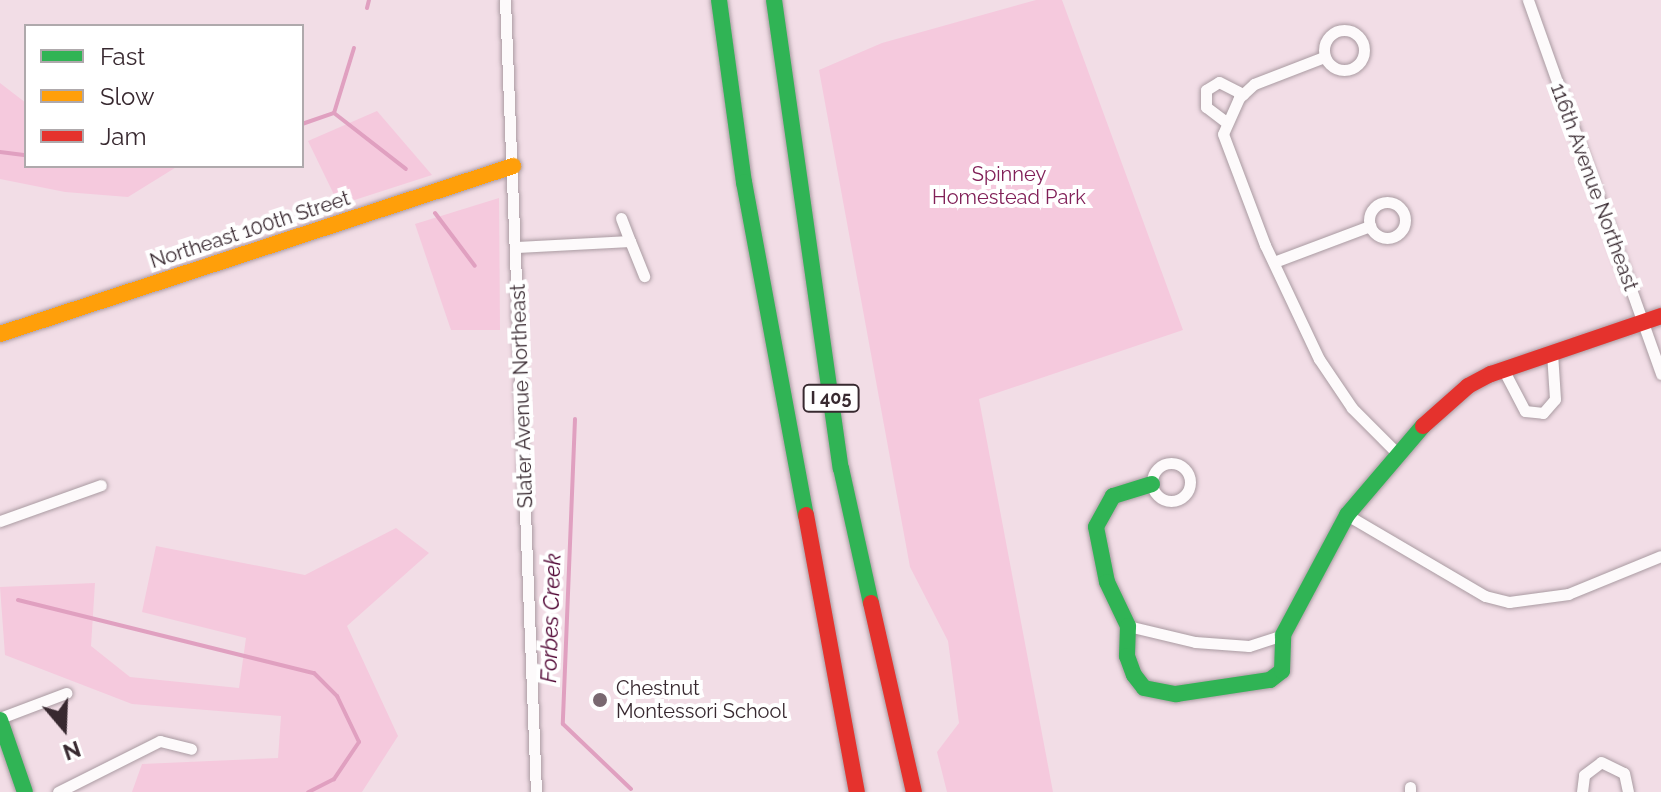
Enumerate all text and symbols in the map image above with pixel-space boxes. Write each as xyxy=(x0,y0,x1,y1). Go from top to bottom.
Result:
legend xyxy=(24,24,304,168)
text: Fast xyxy=(100,42,145,71)
street label: 116th Avenue Northeast xyxy=(1545,80,1643,294)
text: Slow xyxy=(100,82,154,111)
text: Jam xyxy=(100,122,146,151)
park label: Spinney Homestead Park xyxy=(932,162,1086,209)
street label: Northeast 100th Street xyxy=(147,186,353,274)
street label: Slater Avenue Northeast xyxy=(506,283,538,509)
road number: I 405 xyxy=(801,384,861,412)
water label: Forbes Creek xyxy=(536,553,566,683)
place label: Chestnut Montessori School xyxy=(616,676,787,723)
north arrow xyxy=(24,688,104,768)
marker: Chestnut Montessori School xyxy=(591,691,609,709)
text: N xyxy=(60,736,84,766)

